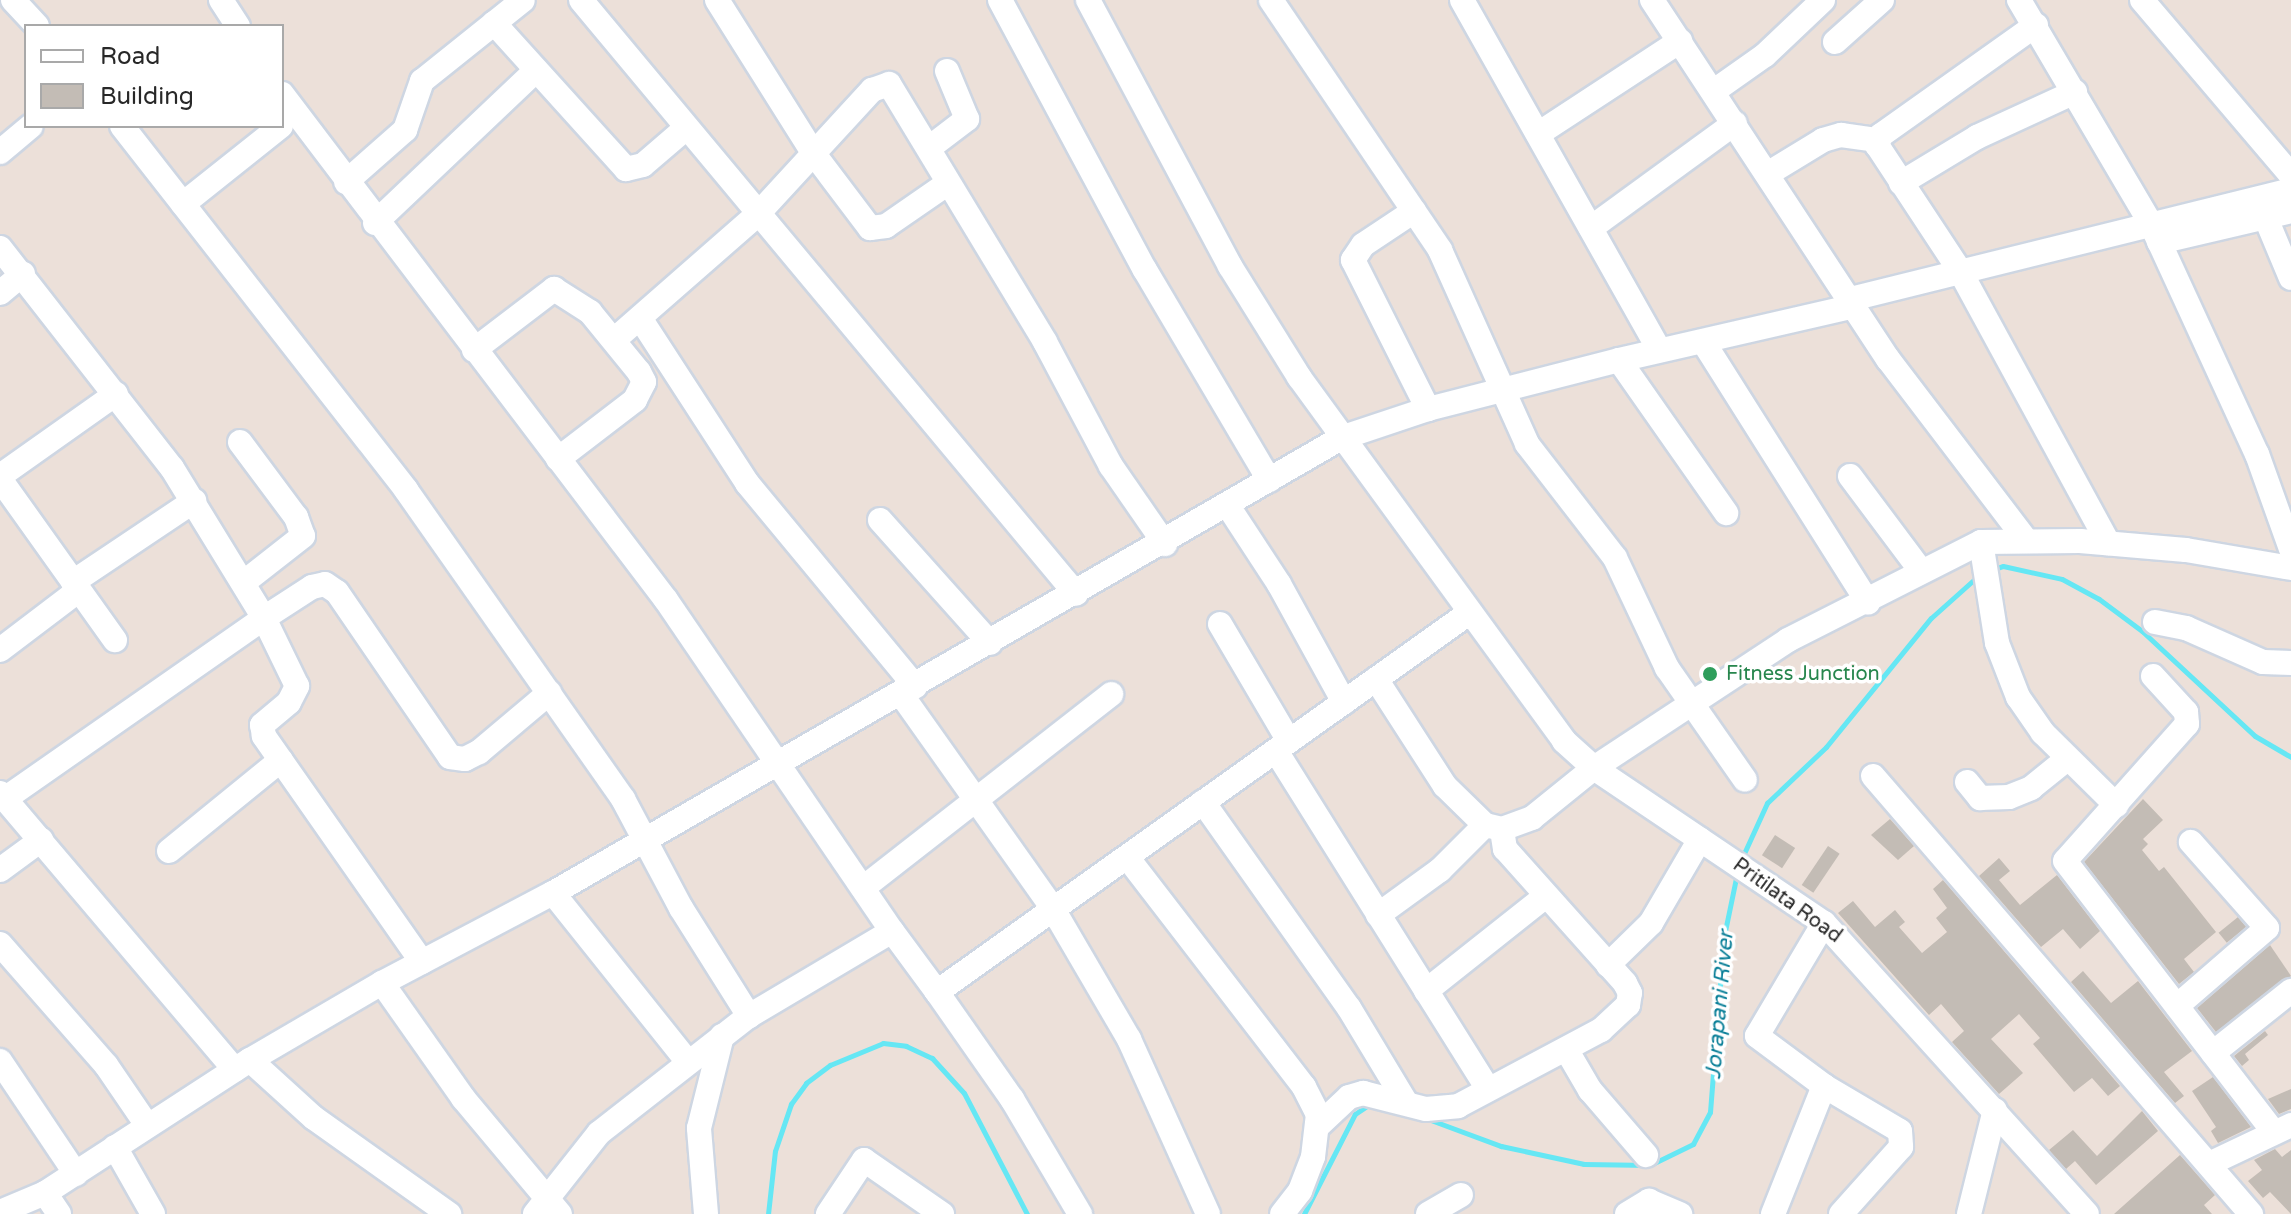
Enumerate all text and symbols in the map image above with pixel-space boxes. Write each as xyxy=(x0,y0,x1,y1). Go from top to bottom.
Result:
legend xyxy=(24,24,284,128)
text: Road xyxy=(100,42,160,71)
text: Building xyxy=(100,82,194,111)
place label: Fitness Junction xyxy=(1726,662,1880,686)
marker: Fitness Junction xyxy=(1701,665,1719,683)
street label: Pritilata Road xyxy=(1728,853,1846,949)
water label: Jorapani River xyxy=(1700,930,1740,1080)

